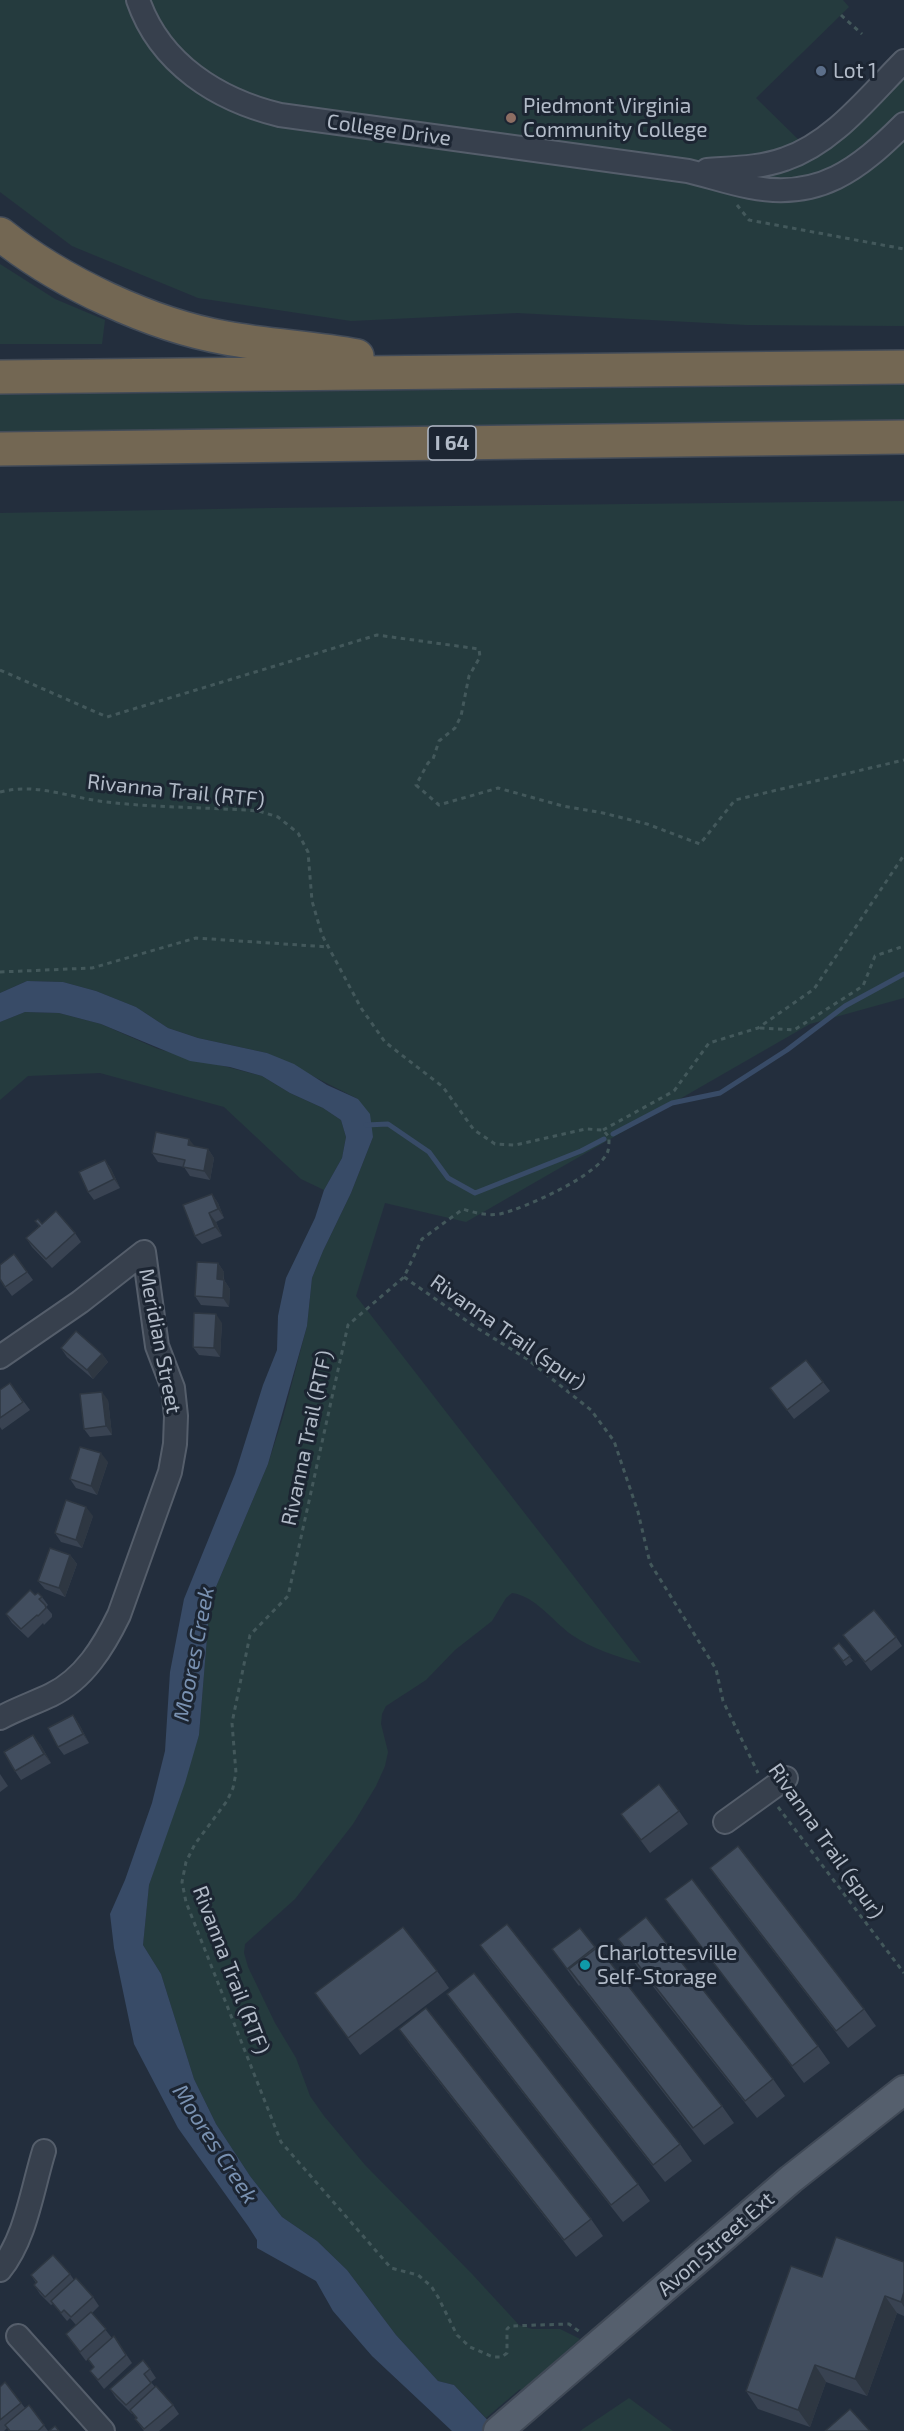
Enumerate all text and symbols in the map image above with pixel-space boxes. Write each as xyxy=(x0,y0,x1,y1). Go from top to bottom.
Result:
place label: Lot 1 xyxy=(833,58,877,84)
marker: Lot 1 xyxy=(814,64,828,78)
place label: Piedmont Virginia Community College xyxy=(523,93,707,143)
street label: College Drive xyxy=(325,109,453,151)
marker: Piedmont Virginia Community College xyxy=(504,111,518,125)
road number: I 64 xyxy=(428,426,476,460)
street label: Rivanna Trail (RTF) xyxy=(86,769,266,813)
street label: Meridian Street xyxy=(134,1266,186,1416)
street label: Rivanna Trail (spur) xyxy=(425,1269,591,1395)
street label: Rivanna Trail (RTF) xyxy=(276,1348,338,1528)
water label: Moores Creek xyxy=(168,1584,220,1724)
street label: Rivanna Trail (spur) xyxy=(763,1758,889,1924)
street label: Rivanna Trail (RTF) xyxy=(187,1882,275,2058)
place label: Charlottesville Self-Storage xyxy=(597,1940,737,1990)
marker: Charlottesville Self-Storage xyxy=(578,1958,592,1972)
water label: Moores Creek xyxy=(167,2080,263,2208)
street label: Avon Street Ext xyxy=(653,2186,779,2302)

